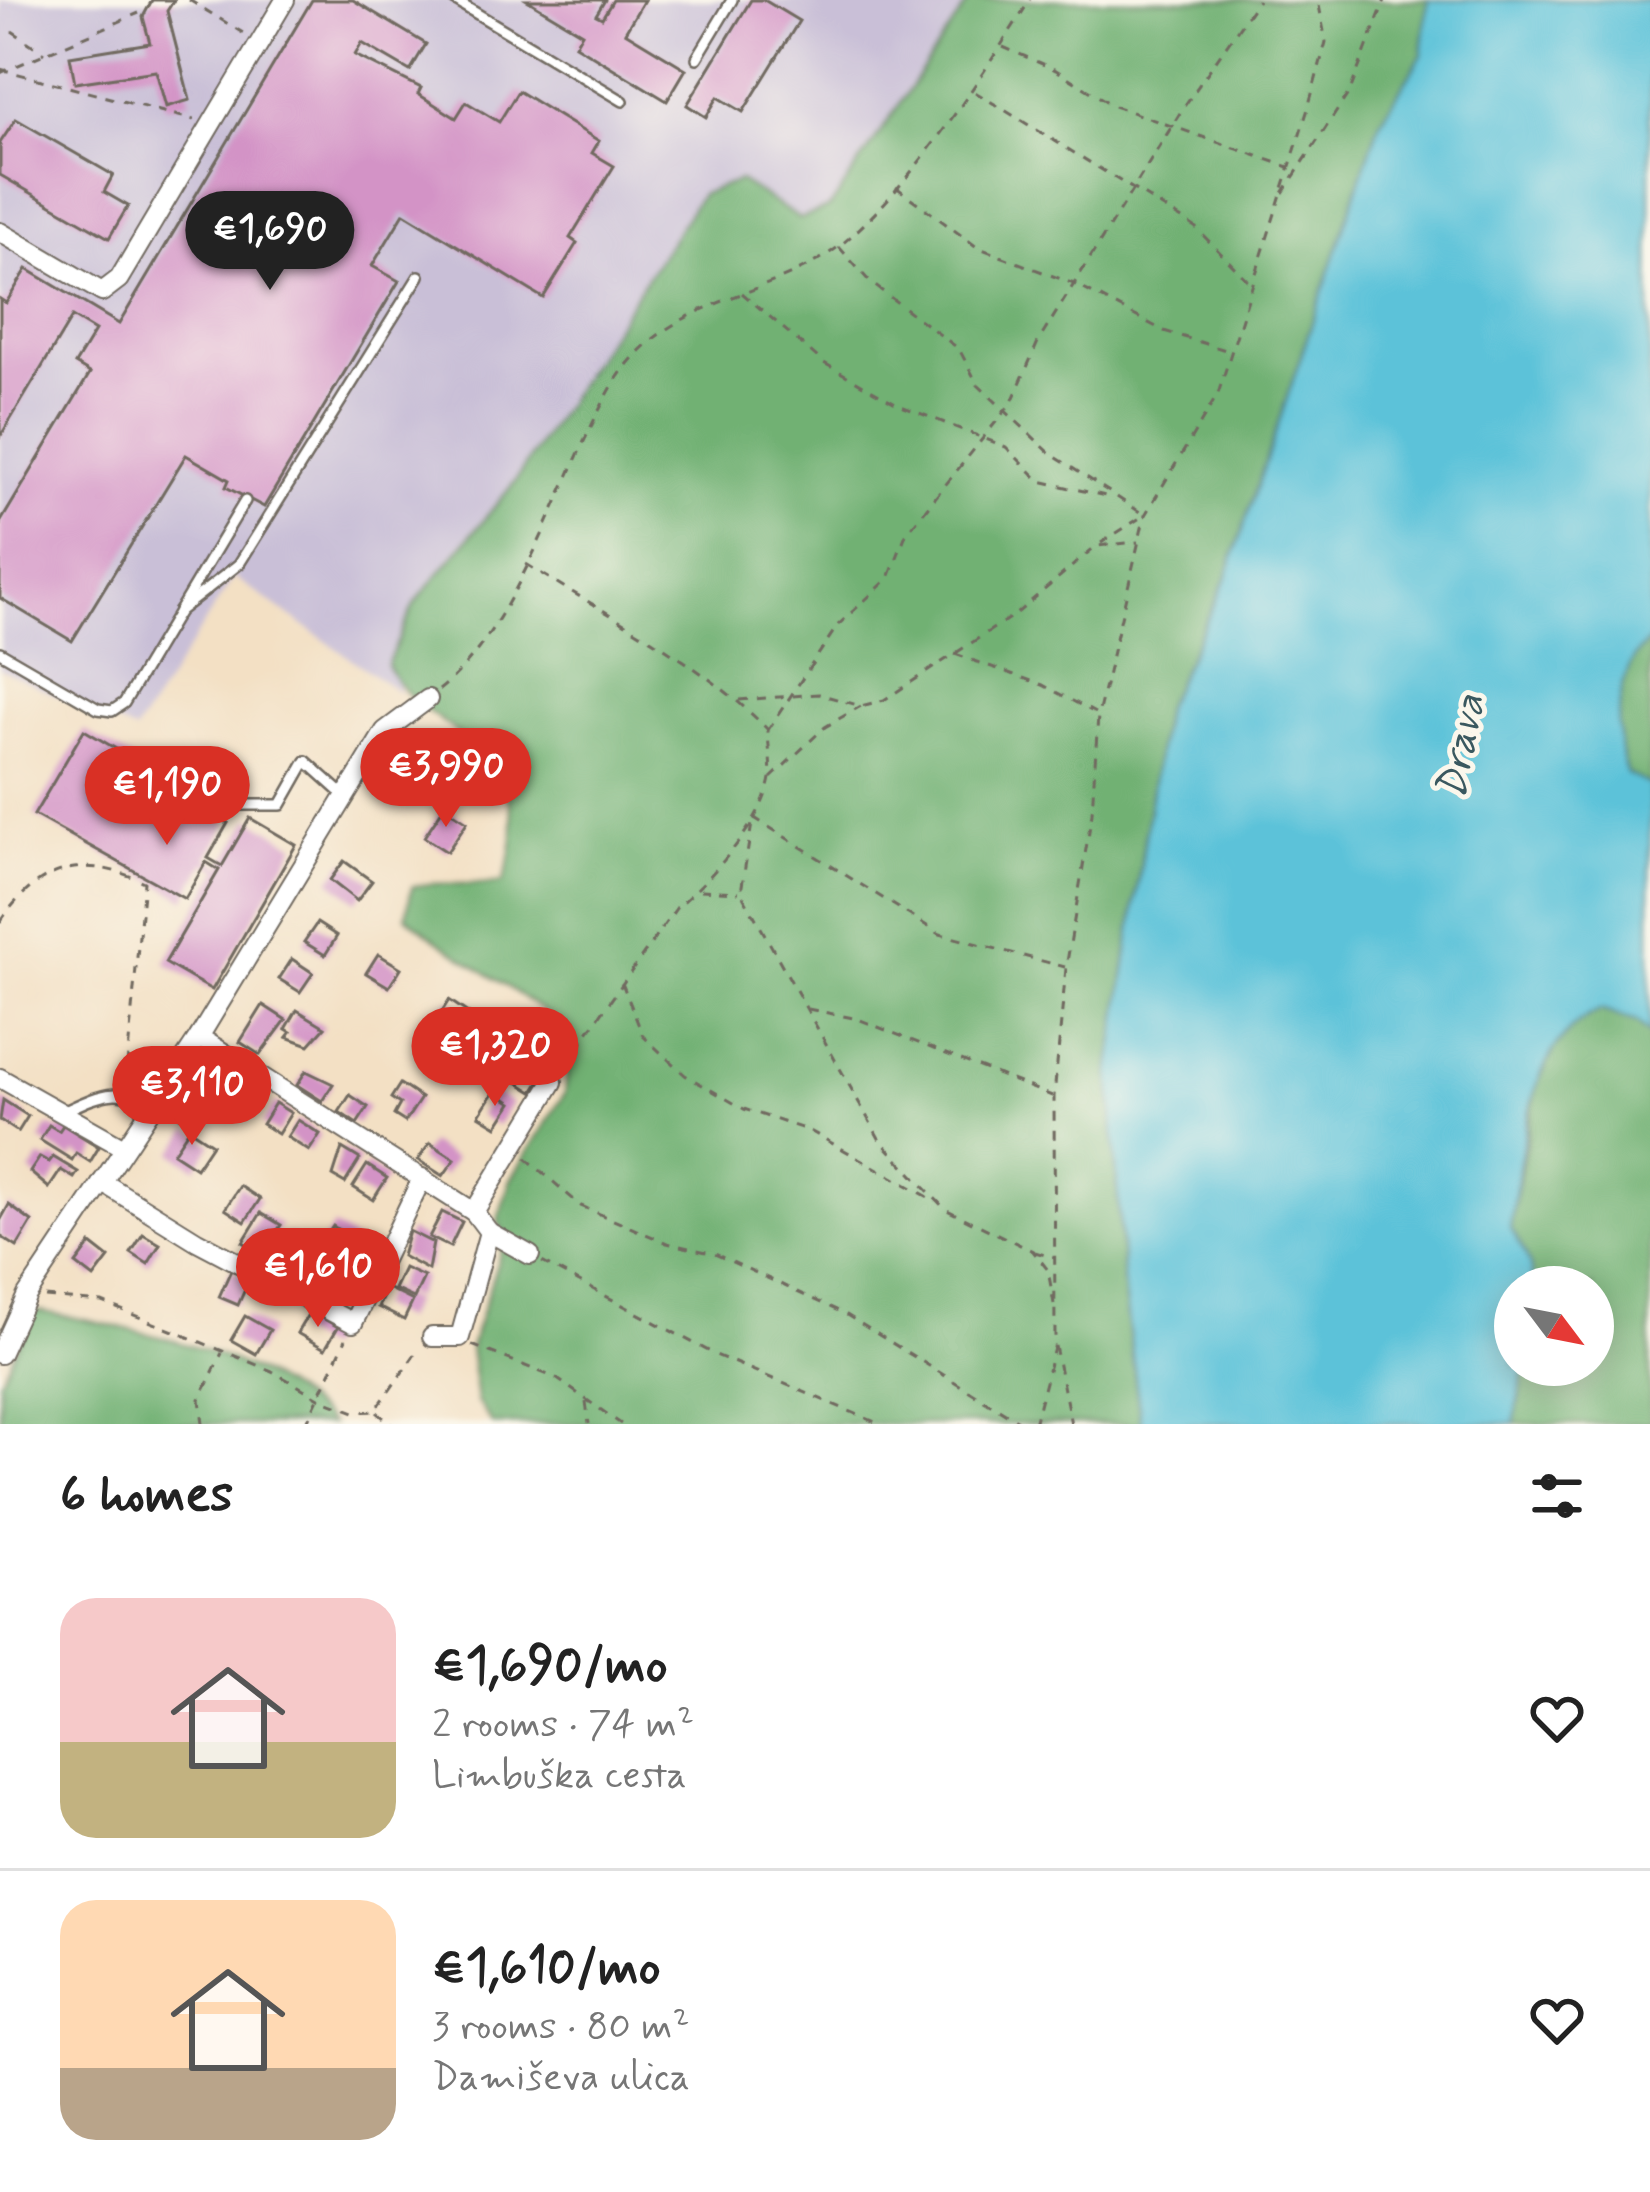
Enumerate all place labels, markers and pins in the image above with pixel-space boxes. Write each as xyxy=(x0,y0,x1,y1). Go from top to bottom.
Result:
pin: €1,690 xyxy=(172,191,368,293)
pin: €3,990 xyxy=(348,728,544,830)
pin: €1,190 xyxy=(69,746,265,848)
pin: €1,320 xyxy=(397,1007,593,1109)
pin: €3,110 xyxy=(94,1046,290,1148)
pin: €1,610 xyxy=(220,1228,416,1330)

